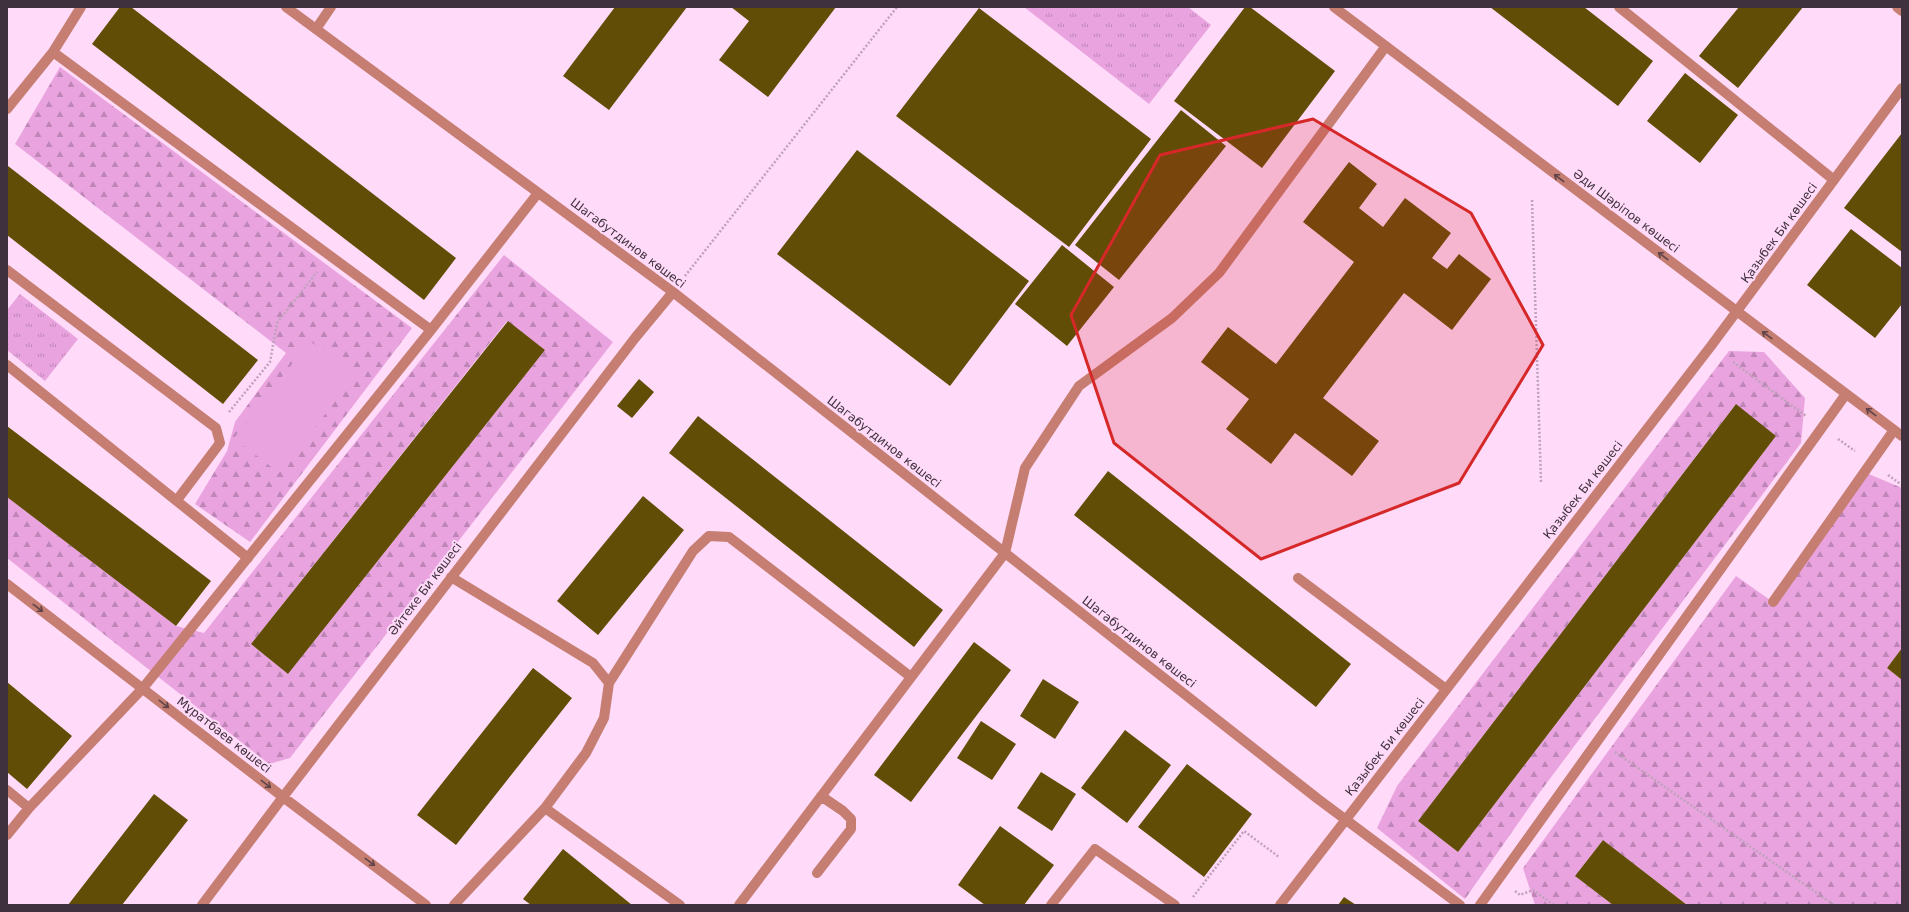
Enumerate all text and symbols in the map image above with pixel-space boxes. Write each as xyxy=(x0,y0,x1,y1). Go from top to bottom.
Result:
street label: Әди Шәріпов көшесі xyxy=(1570,166,1682,256)
one-way arrow xyxy=(1554,174,1565,182)
street label: Қазыбек Би көшесі xyxy=(1738,180,1820,286)
street label: Шагабутдинов көшесі xyxy=(568,195,688,291)
one-way arrow xyxy=(1658,252,1669,260)
one-way arrow xyxy=(1761,330,1772,339)
street label: Шагабутдинов көшесі xyxy=(824,393,944,491)
one-way arrow xyxy=(1865,408,1876,417)
street label: Қазыбек Би көшесі xyxy=(1540,438,1626,542)
street label: Әйтеке Би көшесі xyxy=(385,540,465,638)
street label: Шагабутдинов көшесі xyxy=(1079,593,1199,691)
one-way arrow xyxy=(32,604,43,612)
street label: Мұратбаев көшесі xyxy=(174,694,274,776)
street label: Қазыбек Би көшесі xyxy=(1342,695,1428,799)
one-way arrow xyxy=(158,699,169,708)
one-way arrow xyxy=(260,780,271,788)
one-way arrow xyxy=(364,858,375,867)

